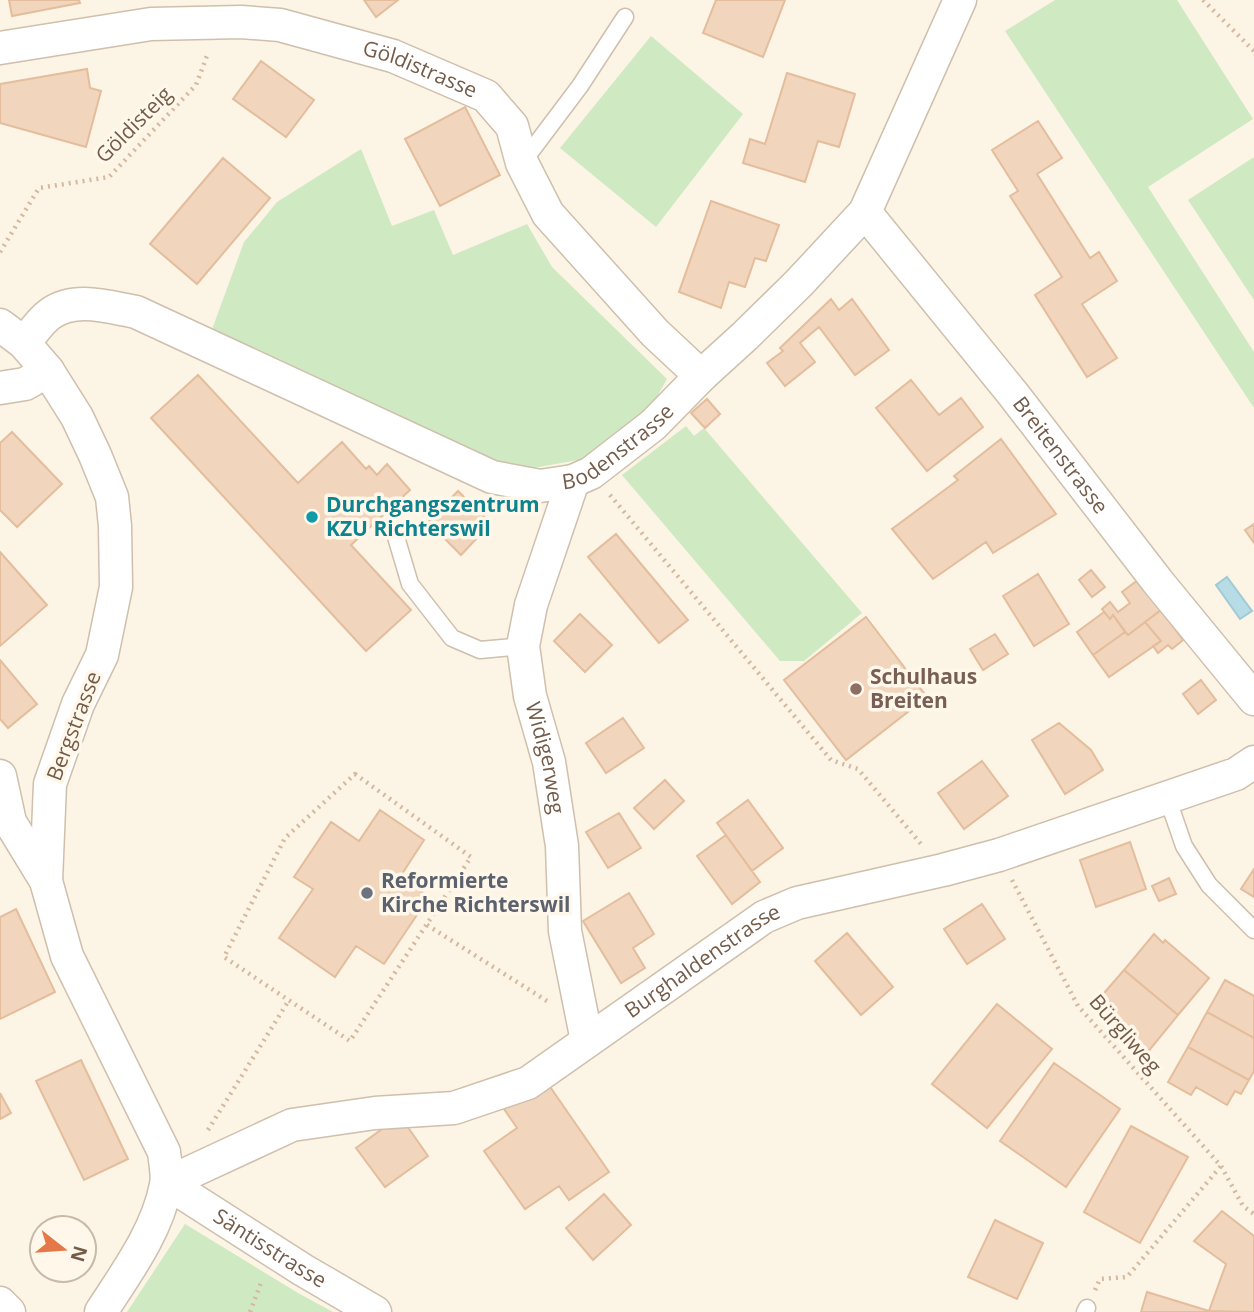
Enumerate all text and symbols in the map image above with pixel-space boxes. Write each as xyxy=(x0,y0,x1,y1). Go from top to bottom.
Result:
street label: Göldistrasse xyxy=(360,33,482,104)
street label: Göldisteig xyxy=(89,80,178,169)
street label: Breitenstrasse xyxy=(1007,390,1115,519)
street label: Bodenstrasse xyxy=(560,397,679,495)
place label: Durchgangszentrum KZU Richterswil xyxy=(326,490,540,542)
marker: Durchgangszentrum KZU Richterswil xyxy=(304,509,320,525)
place label: Schulhaus Breiten xyxy=(870,662,977,714)
street label: Bergstrasse xyxy=(39,667,107,784)
marker: Schulhaus Breiten xyxy=(848,681,864,697)
street label: Widigerweg xyxy=(519,698,572,816)
place label: Reformierte Kirche Richterswil xyxy=(381,866,571,918)
marker: Reformierte Kirche Richterswil xyxy=(359,885,375,901)
street label: Burghaldenstrasse xyxy=(619,897,784,1024)
street label: Bürgliweg xyxy=(1084,988,1168,1079)
street label: Säntisstrasse xyxy=(209,1201,332,1294)
north arrow xyxy=(28,1214,98,1284)
text: N xyxy=(65,1243,94,1265)

